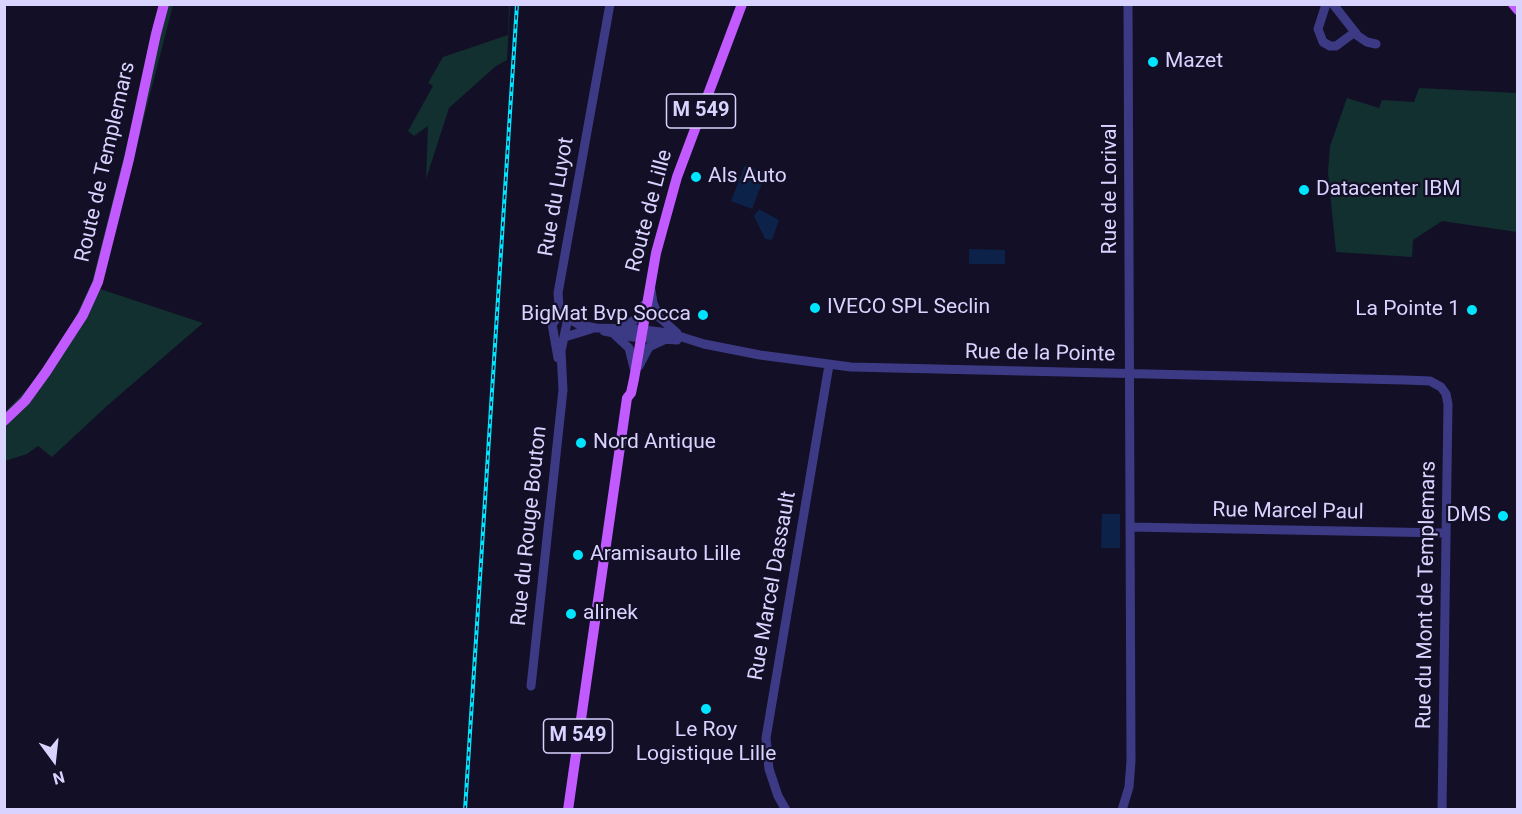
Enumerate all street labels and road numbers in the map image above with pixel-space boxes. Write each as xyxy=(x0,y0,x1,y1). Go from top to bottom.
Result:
street label: Route de Templemars xyxy=(71,59,141,265)
road number: M 549 xyxy=(666,94,736,128)
street label: Rue de Lorival xyxy=(1098,123,1124,255)
street label: Rue du Luyot xyxy=(534,135,580,259)
street label: Route de Lille xyxy=(622,147,678,275)
street label: Rue de la Pointe xyxy=(964,340,1116,368)
street label: Rue du Rouge Bouton xyxy=(507,425,553,627)
street label: Rue du Mont de Templemars xyxy=(1412,461,1442,729)
street label: Rue Marcel Dassault xyxy=(744,489,802,683)
street label: Rue Marcel Paul xyxy=(1212,498,1364,526)
road number: M 549 xyxy=(544,719,612,753)

